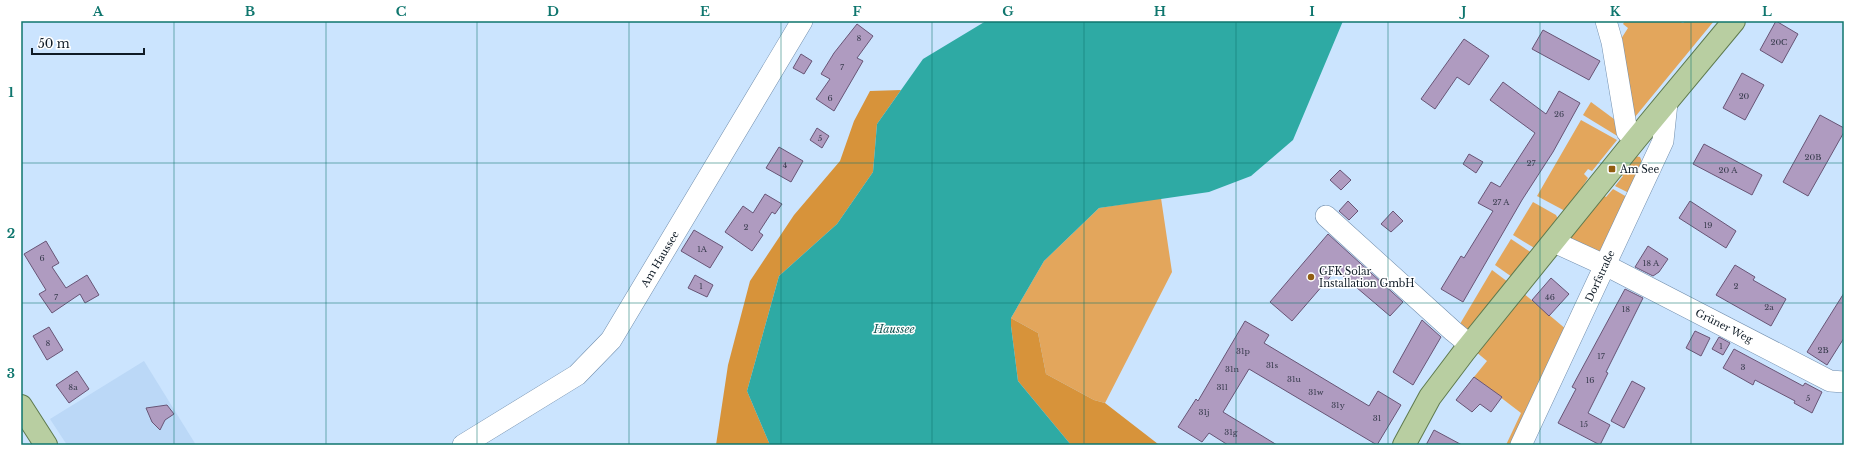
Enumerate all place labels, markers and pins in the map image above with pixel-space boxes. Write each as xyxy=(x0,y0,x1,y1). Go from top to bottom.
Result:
place label: Am See xyxy=(1619,163,1660,176)
marker: Am See xyxy=(1607,164,1617,174)
place label: GFK Solar Installation GmbH xyxy=(1319,265,1414,290)
marker: GFK Solar Installation GmbH xyxy=(1306,272,1316,282)

